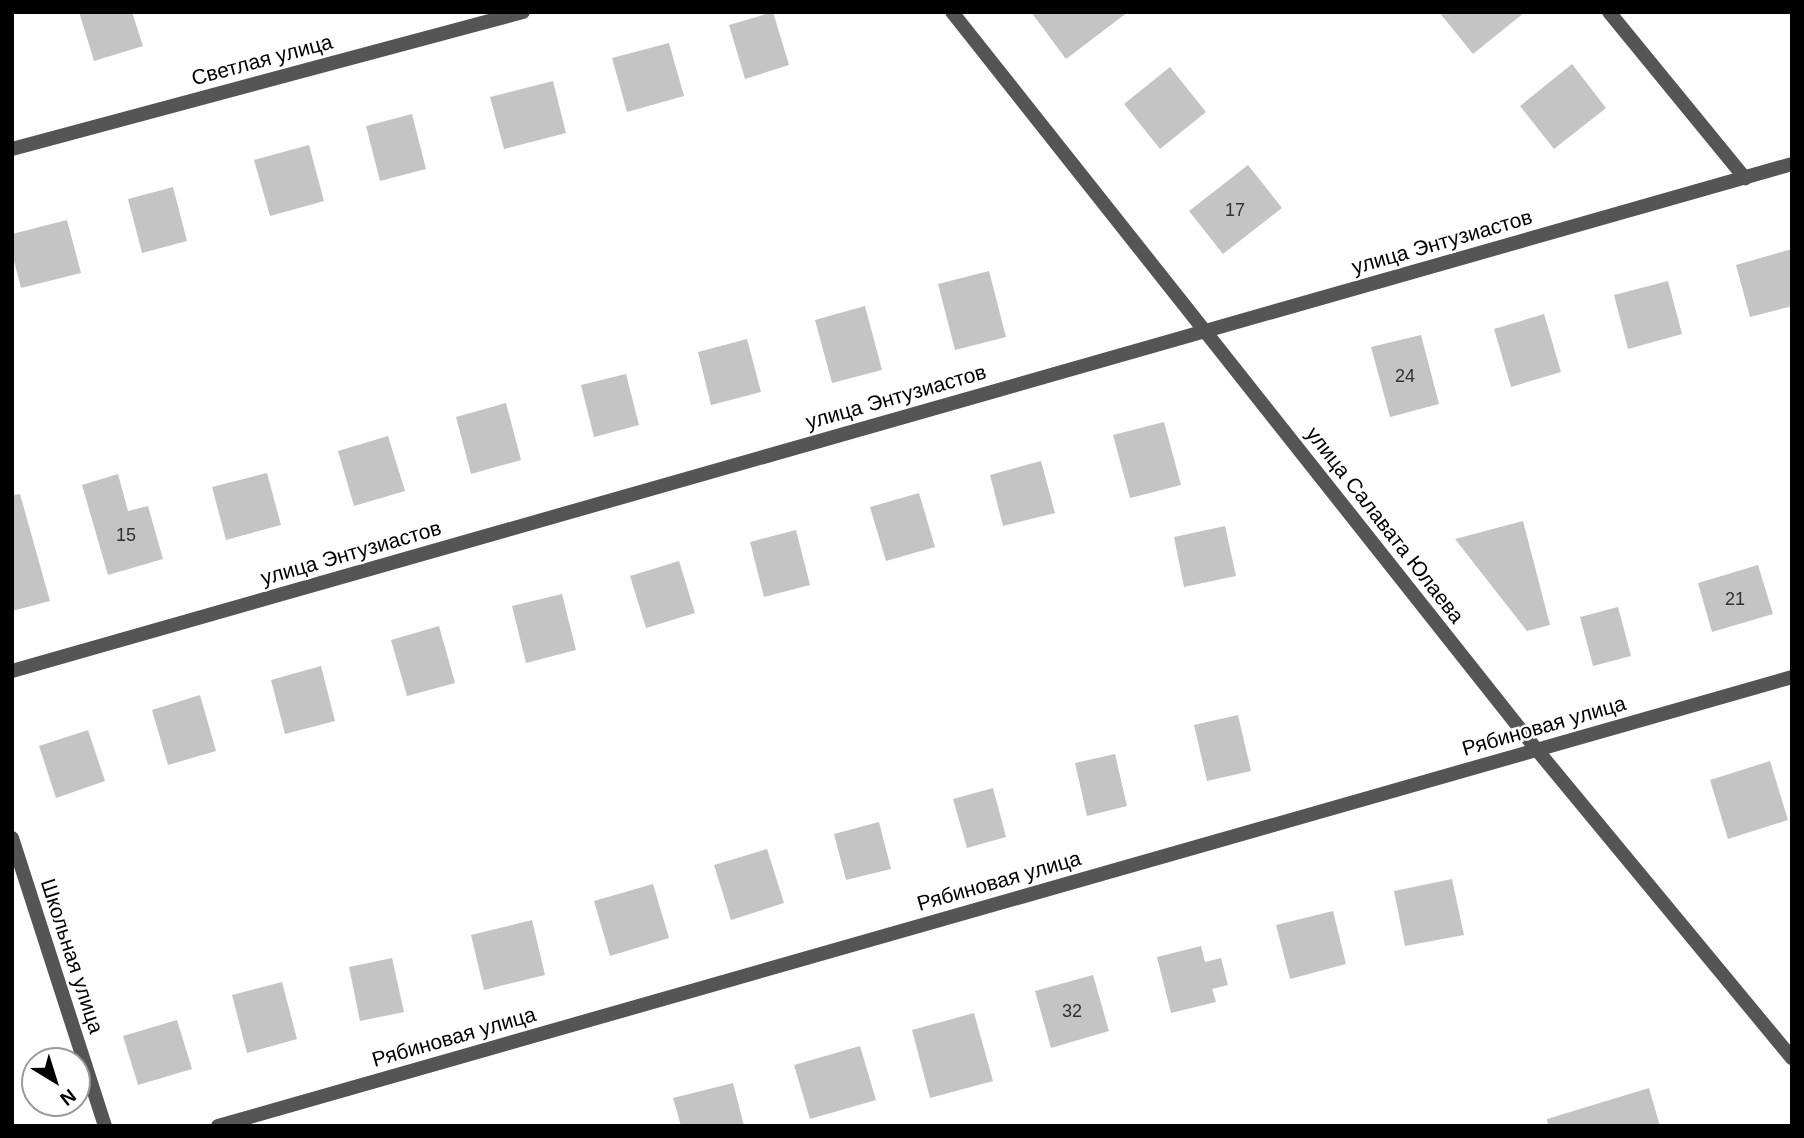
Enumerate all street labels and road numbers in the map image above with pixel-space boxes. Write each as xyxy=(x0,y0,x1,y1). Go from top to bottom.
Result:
street label: Светлая улица xyxy=(189,29,335,91)
street label: улица Энтузиастов xyxy=(1349,204,1535,280)
street label: улица Энтузиастов xyxy=(803,359,989,435)
street label: улица Салавата Юлаева xyxy=(1301,422,1469,628)
street label: улица Энтузиастов xyxy=(258,515,444,591)
street label: Рябиновая улица xyxy=(1459,691,1629,761)
street label: Рябиновая улица xyxy=(914,846,1084,916)
street label: Школьная улица xyxy=(35,875,109,1037)
street label: Рябиновая улица xyxy=(369,1002,539,1072)

